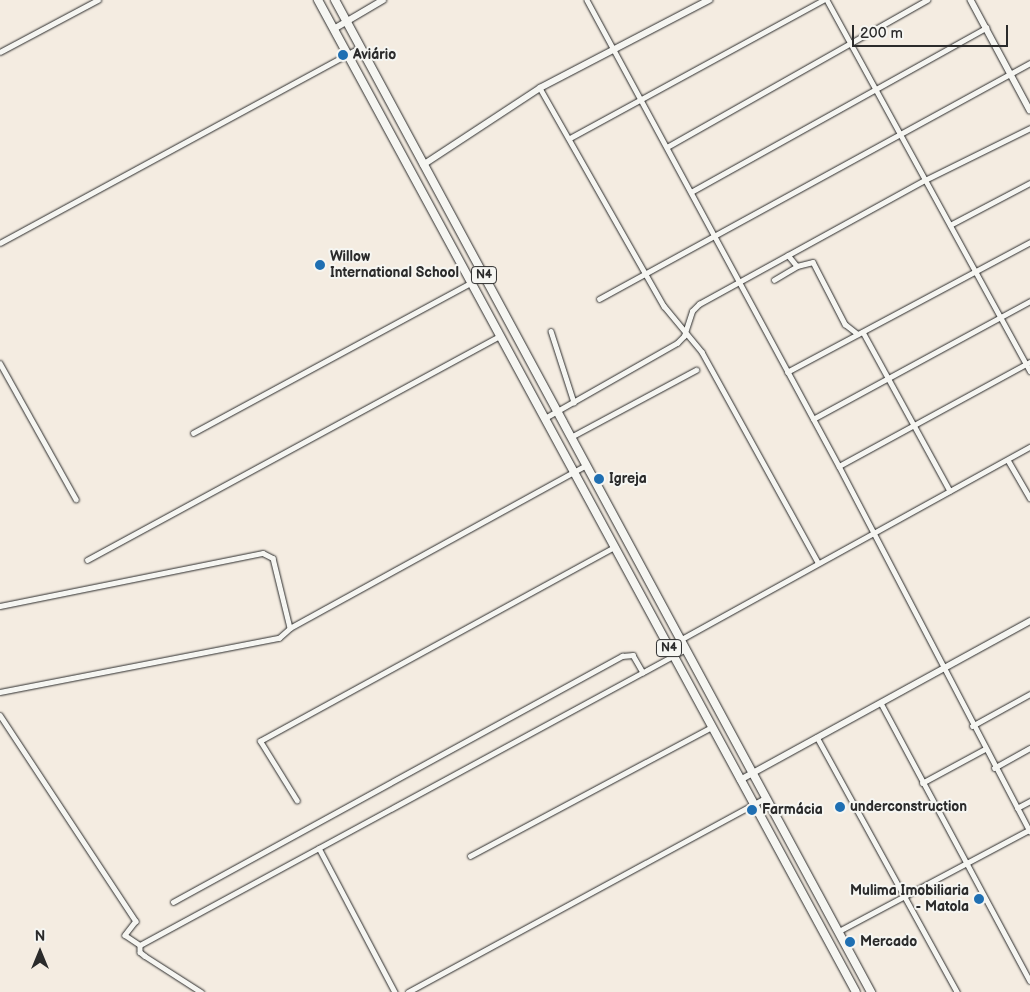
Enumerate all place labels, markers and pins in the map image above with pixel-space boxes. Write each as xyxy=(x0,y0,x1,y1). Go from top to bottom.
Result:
place label: Aviário xyxy=(353,47,396,63)
marker: Aviário xyxy=(337,49,349,61)
place label: Willow International School xyxy=(330,249,459,282)
marker: Willow International School xyxy=(314,259,326,271)
place label: Igreja xyxy=(609,471,647,487)
marker: Igreja xyxy=(593,473,605,485)
place label: underconstruction xyxy=(850,799,967,815)
marker: underconstruction xyxy=(834,801,846,813)
place label: Farmácia xyxy=(762,802,823,818)
marker: Farmácia xyxy=(746,804,758,816)
place label: Mulima Imobiliaria - Matola xyxy=(850,883,969,916)
marker: Mulima Imobiliaria - Matola xyxy=(973,893,985,905)
place label: Mercado xyxy=(860,934,917,950)
marker: Mercado xyxy=(844,936,856,948)

